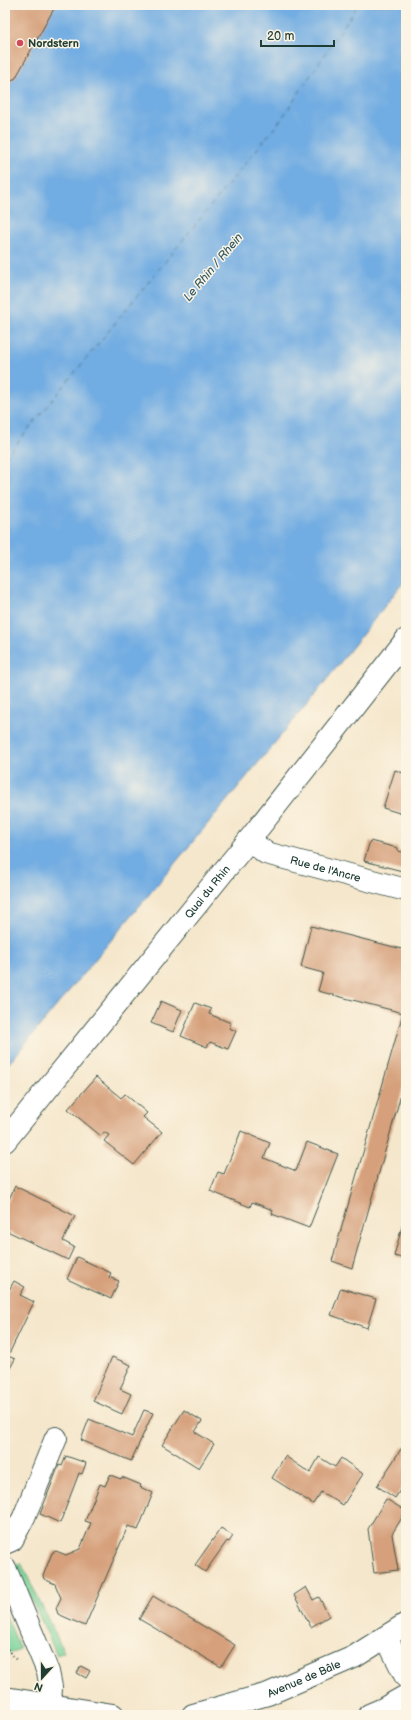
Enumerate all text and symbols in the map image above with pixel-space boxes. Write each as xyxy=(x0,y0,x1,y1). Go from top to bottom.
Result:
scale bar xyxy=(261,22,334,48)
text: 20 m xyxy=(267,29,294,44)
place label: Nordstern xyxy=(28,37,79,50)
marker: Nordstern xyxy=(15,38,25,48)
water label: Le Rhin / Rhein xyxy=(181,230,246,304)
street label: Rue de l'Ancre xyxy=(289,854,363,885)
street label: Quai du Rhin xyxy=(182,863,233,921)
street label: Avenue de Bâle xyxy=(266,1657,343,1700)
north arrow xyxy=(22,1658,62,1698)
text: N xyxy=(32,1679,45,1694)

